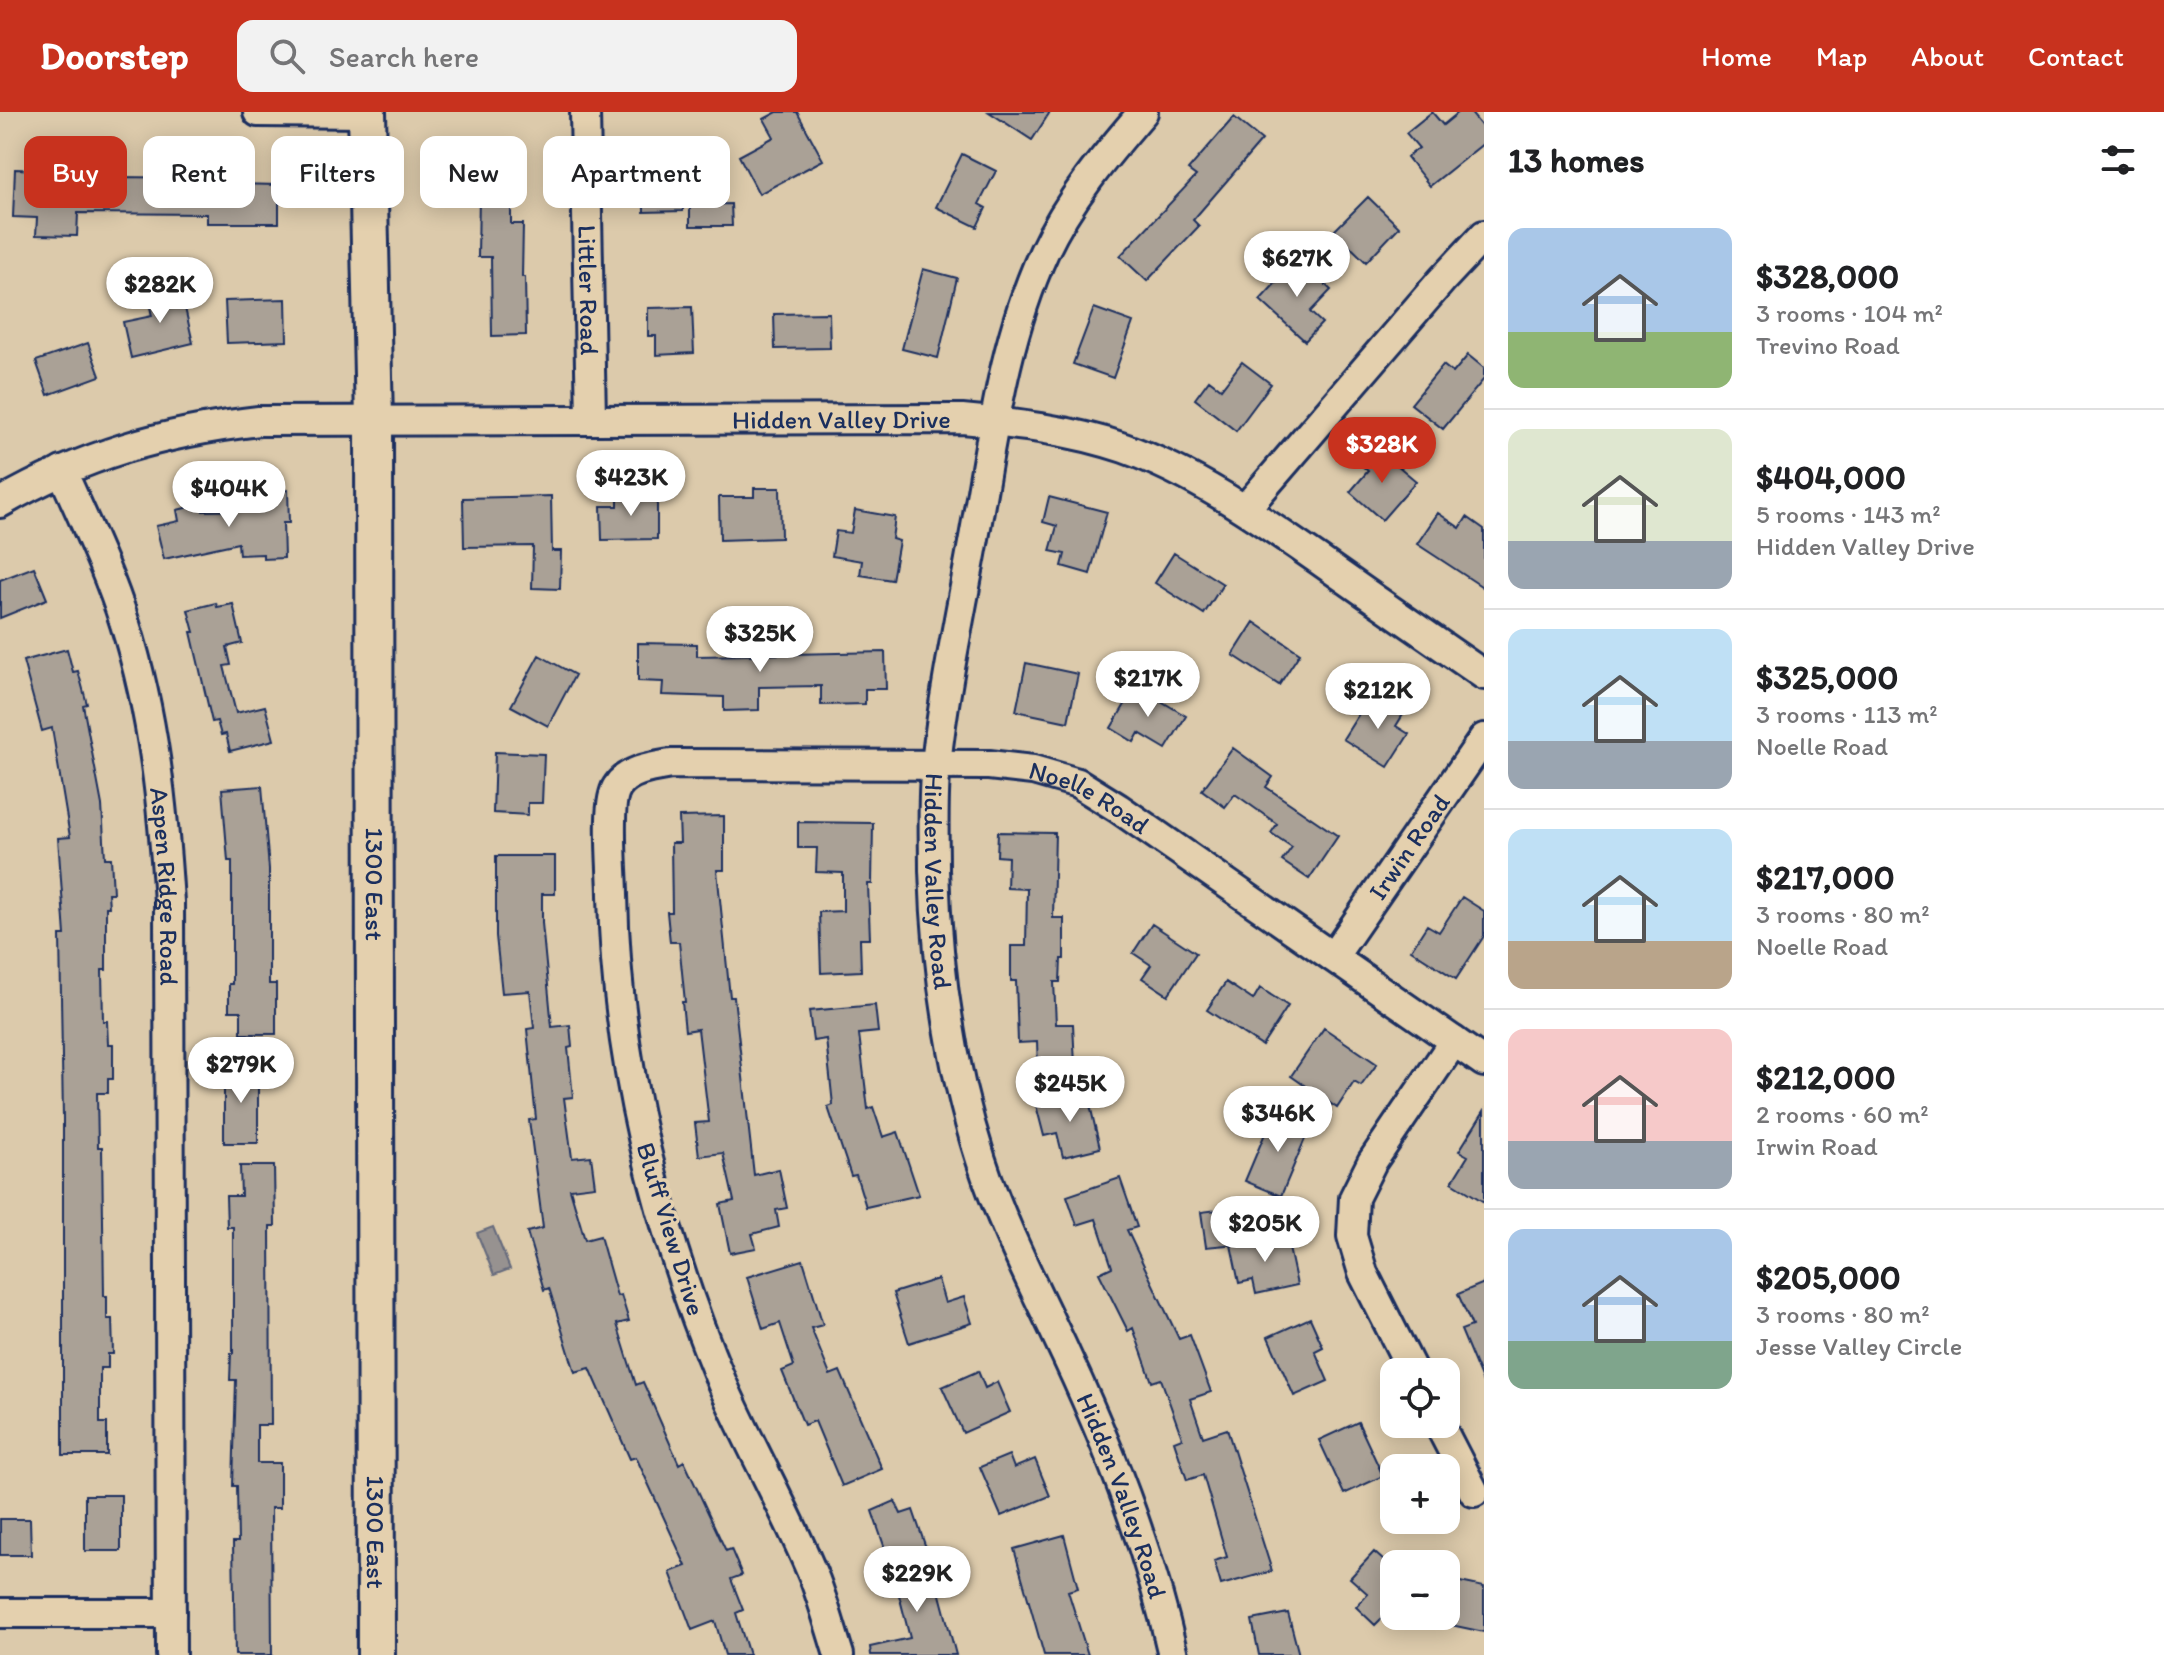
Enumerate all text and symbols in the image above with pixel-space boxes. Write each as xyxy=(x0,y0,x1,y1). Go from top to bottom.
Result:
search box xyxy=(237,20,797,92)
text: Doorstep xyxy=(40,33,189,79)
icon: search xyxy=(265,34,309,78)
text: Search here xyxy=(329,38,479,75)
text: Home xyxy=(1701,39,1772,73)
text: Map xyxy=(1816,39,1867,73)
text: About xyxy=(1911,39,1984,73)
text: Contact xyxy=(2028,39,2124,73)
chip: Buy xyxy=(24,136,127,208)
chip: Rent xyxy=(143,136,255,208)
chip: Filters xyxy=(271,136,404,208)
chip: New xyxy=(420,136,527,208)
chip: Apartment xyxy=(543,136,730,208)
icon: filters xyxy=(2096,138,2140,182)
text: 13 homes xyxy=(1508,140,1644,181)
street label: Littler Road xyxy=(571,224,606,355)
pin: $627K xyxy=(1241,231,1353,299)
text: $627K xyxy=(1262,241,1332,273)
text: $328,000 xyxy=(1756,256,1899,297)
pin: $282K xyxy=(104,257,216,325)
icon: home xyxy=(1572,260,1668,356)
text: $282K xyxy=(124,267,196,299)
text: 3 rooms · 104 m² xyxy=(1756,297,1943,329)
text: Trevino Road xyxy=(1756,329,1900,361)
street label: Hidden Valley Drive xyxy=(732,403,951,436)
pin: $328K xyxy=(1326,417,1438,485)
text: $328K xyxy=(1346,427,1418,459)
pin: $423K xyxy=(575,450,687,518)
text: $404,000 xyxy=(1756,457,1906,498)
text: $423K xyxy=(594,460,668,492)
pin: $404K xyxy=(173,461,285,529)
icon: home xyxy=(1572,461,1668,557)
text: $404K xyxy=(190,471,268,503)
text: 5 rooms · 143 m² xyxy=(1756,498,1941,530)
text: Hidden Valley Drive xyxy=(1756,530,1975,562)
pin: $325K xyxy=(704,606,816,674)
text: $325K xyxy=(724,616,796,648)
pin: $217K xyxy=(1092,651,1204,719)
text: $325,000 xyxy=(1756,657,1898,698)
text: $217K xyxy=(1114,661,1182,693)
icon: home xyxy=(1572,661,1668,757)
pin: $212K xyxy=(1322,663,1434,731)
text: $212K xyxy=(1343,673,1413,705)
text: 3 rooms · 113 m² xyxy=(1756,698,1938,730)
text: Noelle Road xyxy=(1756,730,1888,762)
street label: Noelle Road xyxy=(1025,754,1156,841)
street label: Hidden Valley Road xyxy=(917,772,959,992)
street label: Aspen Ridge Road xyxy=(143,785,185,986)
street label: Irwin Road xyxy=(1361,787,1457,906)
street label: 1300 East xyxy=(359,827,391,941)
text: $217,000 xyxy=(1756,857,1895,898)
icon: home xyxy=(1572,861,1668,957)
text: 3 rooms · 80 m² xyxy=(1756,898,1930,930)
text: Noelle Road xyxy=(1756,930,1888,962)
pin: $279K xyxy=(185,1037,297,1105)
text: $279K xyxy=(206,1047,276,1079)
pin: $245K xyxy=(1014,1056,1126,1124)
text: $212,000 xyxy=(1756,1057,1896,1098)
icon: home xyxy=(1572,1061,1668,1157)
text: $245K xyxy=(1034,1066,1106,1098)
pin: $346K xyxy=(1222,1086,1334,1154)
text: $346K xyxy=(1241,1096,1315,1128)
text: 2 rooms · 60 m² xyxy=(1756,1098,1929,1130)
text: Irwin Road xyxy=(1756,1130,1878,1162)
street label: Bluff View Drive xyxy=(629,1139,713,1319)
pin: $205K xyxy=(1209,1196,1321,1264)
text: $205K xyxy=(1228,1206,1302,1238)
text: $205,000 xyxy=(1756,1257,1901,1298)
icon: home xyxy=(1572,1261,1668,1357)
text: 3 rooms · 80 m² xyxy=(1756,1298,1930,1330)
text: Jesse Valley Circle xyxy=(1756,1330,1962,1362)
map controls xyxy=(1380,1358,1460,1630)
button: locate xyxy=(1380,1358,1460,1438)
street label: Hidden Valley Road xyxy=(1069,1388,1174,1603)
button: + xyxy=(1380,1454,1460,1534)
street label: 1300 East xyxy=(360,1475,392,1589)
pin: $229K xyxy=(861,1546,973,1614)
button: − xyxy=(1380,1550,1460,1630)
text: $229K xyxy=(882,1556,952,1588)

